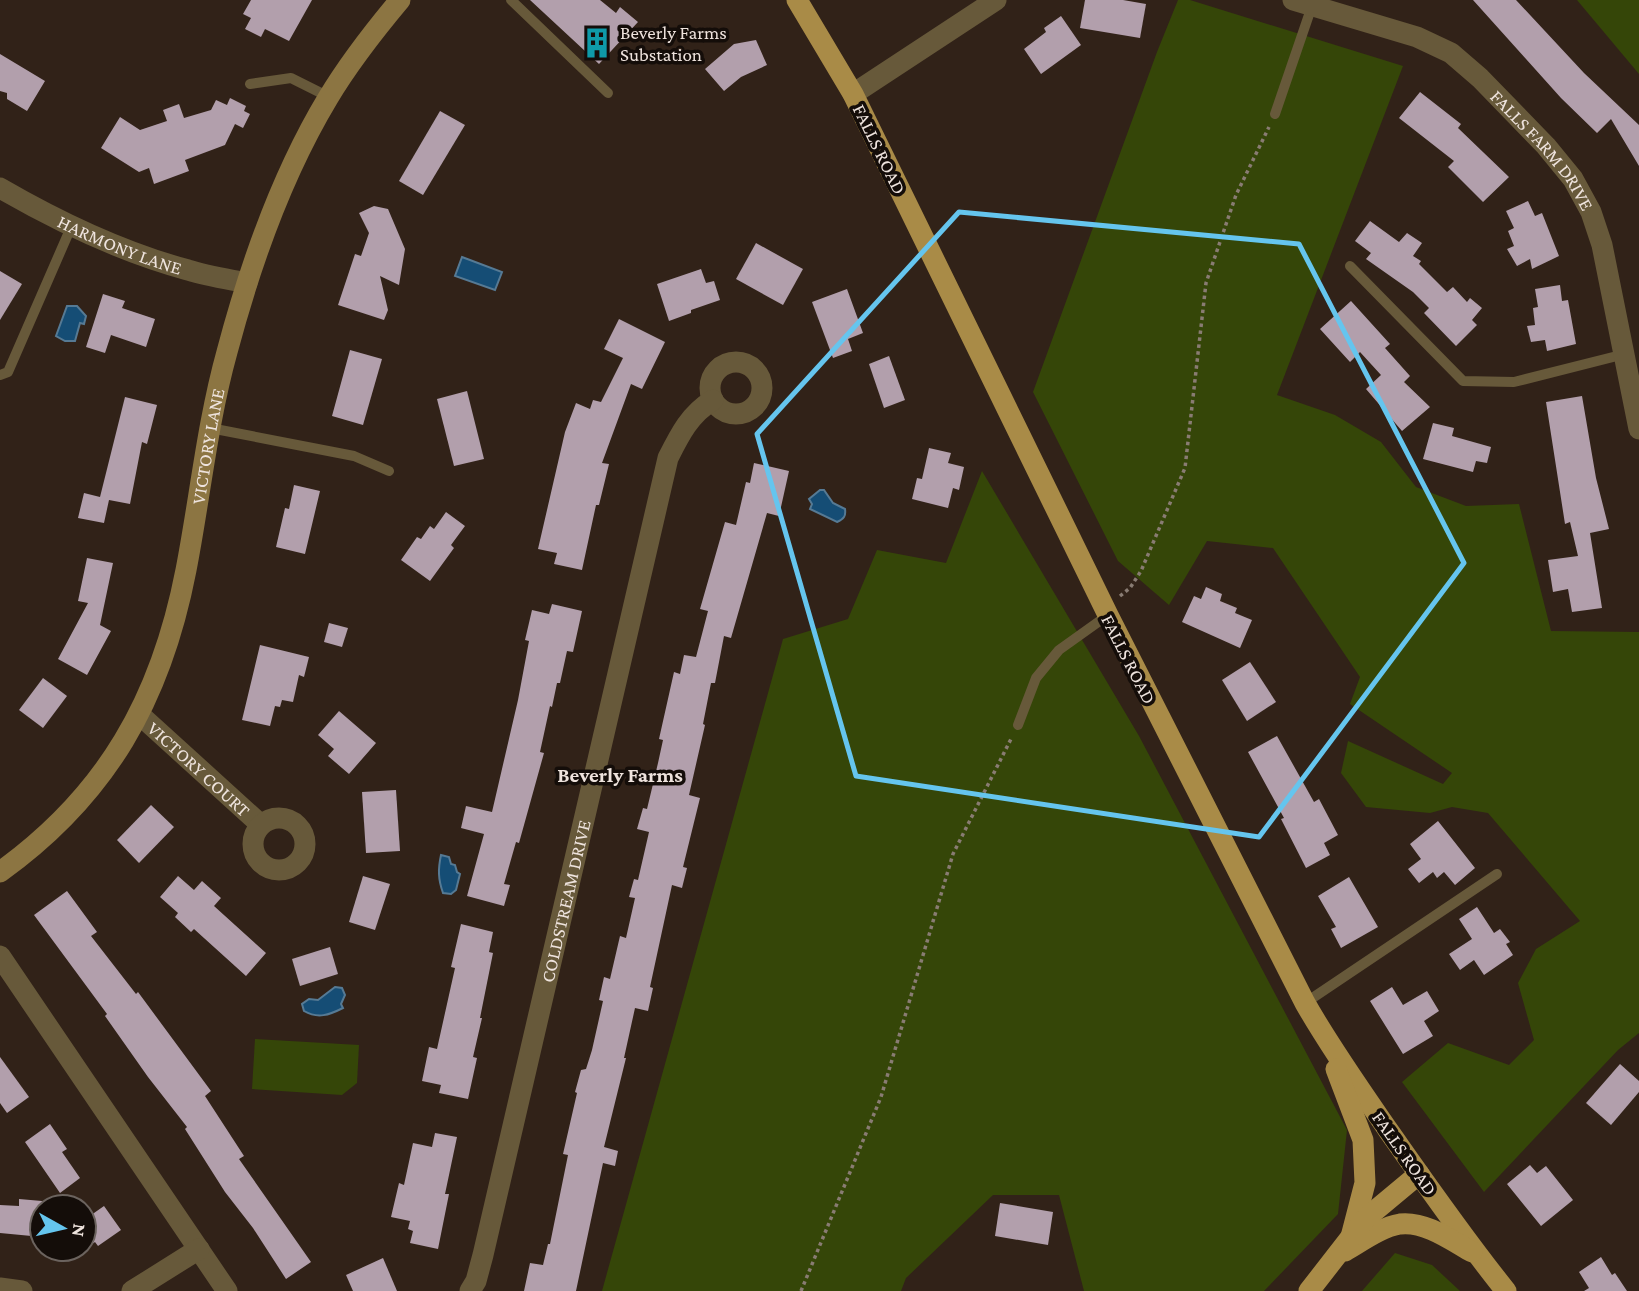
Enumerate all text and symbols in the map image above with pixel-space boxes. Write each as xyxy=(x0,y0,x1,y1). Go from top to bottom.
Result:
place label: Beverly Farms Substation xyxy=(620,22,727,65)
building icon: Beverly Farms Substation xyxy=(580,26,614,60)
street label: FALLS FARM DRIVE xyxy=(1486,86,1598,214)
street label: FALLS ROAD xyxy=(849,101,910,198)
street label: HARMONY LANE xyxy=(54,211,184,279)
street label: VICTORY LANE xyxy=(187,386,229,506)
street label: FALLS ROAD xyxy=(1097,611,1160,707)
street label: VICTORY COURT xyxy=(143,717,255,821)
district label: Beverly Farms xyxy=(557,763,683,787)
street label: COLDSTREAM DRIVE xyxy=(537,818,595,984)
street label: FALLS ROAD xyxy=(1368,1107,1441,1199)
north arrow xyxy=(28,1193,98,1263)
text: N xyxy=(68,1222,91,1238)

